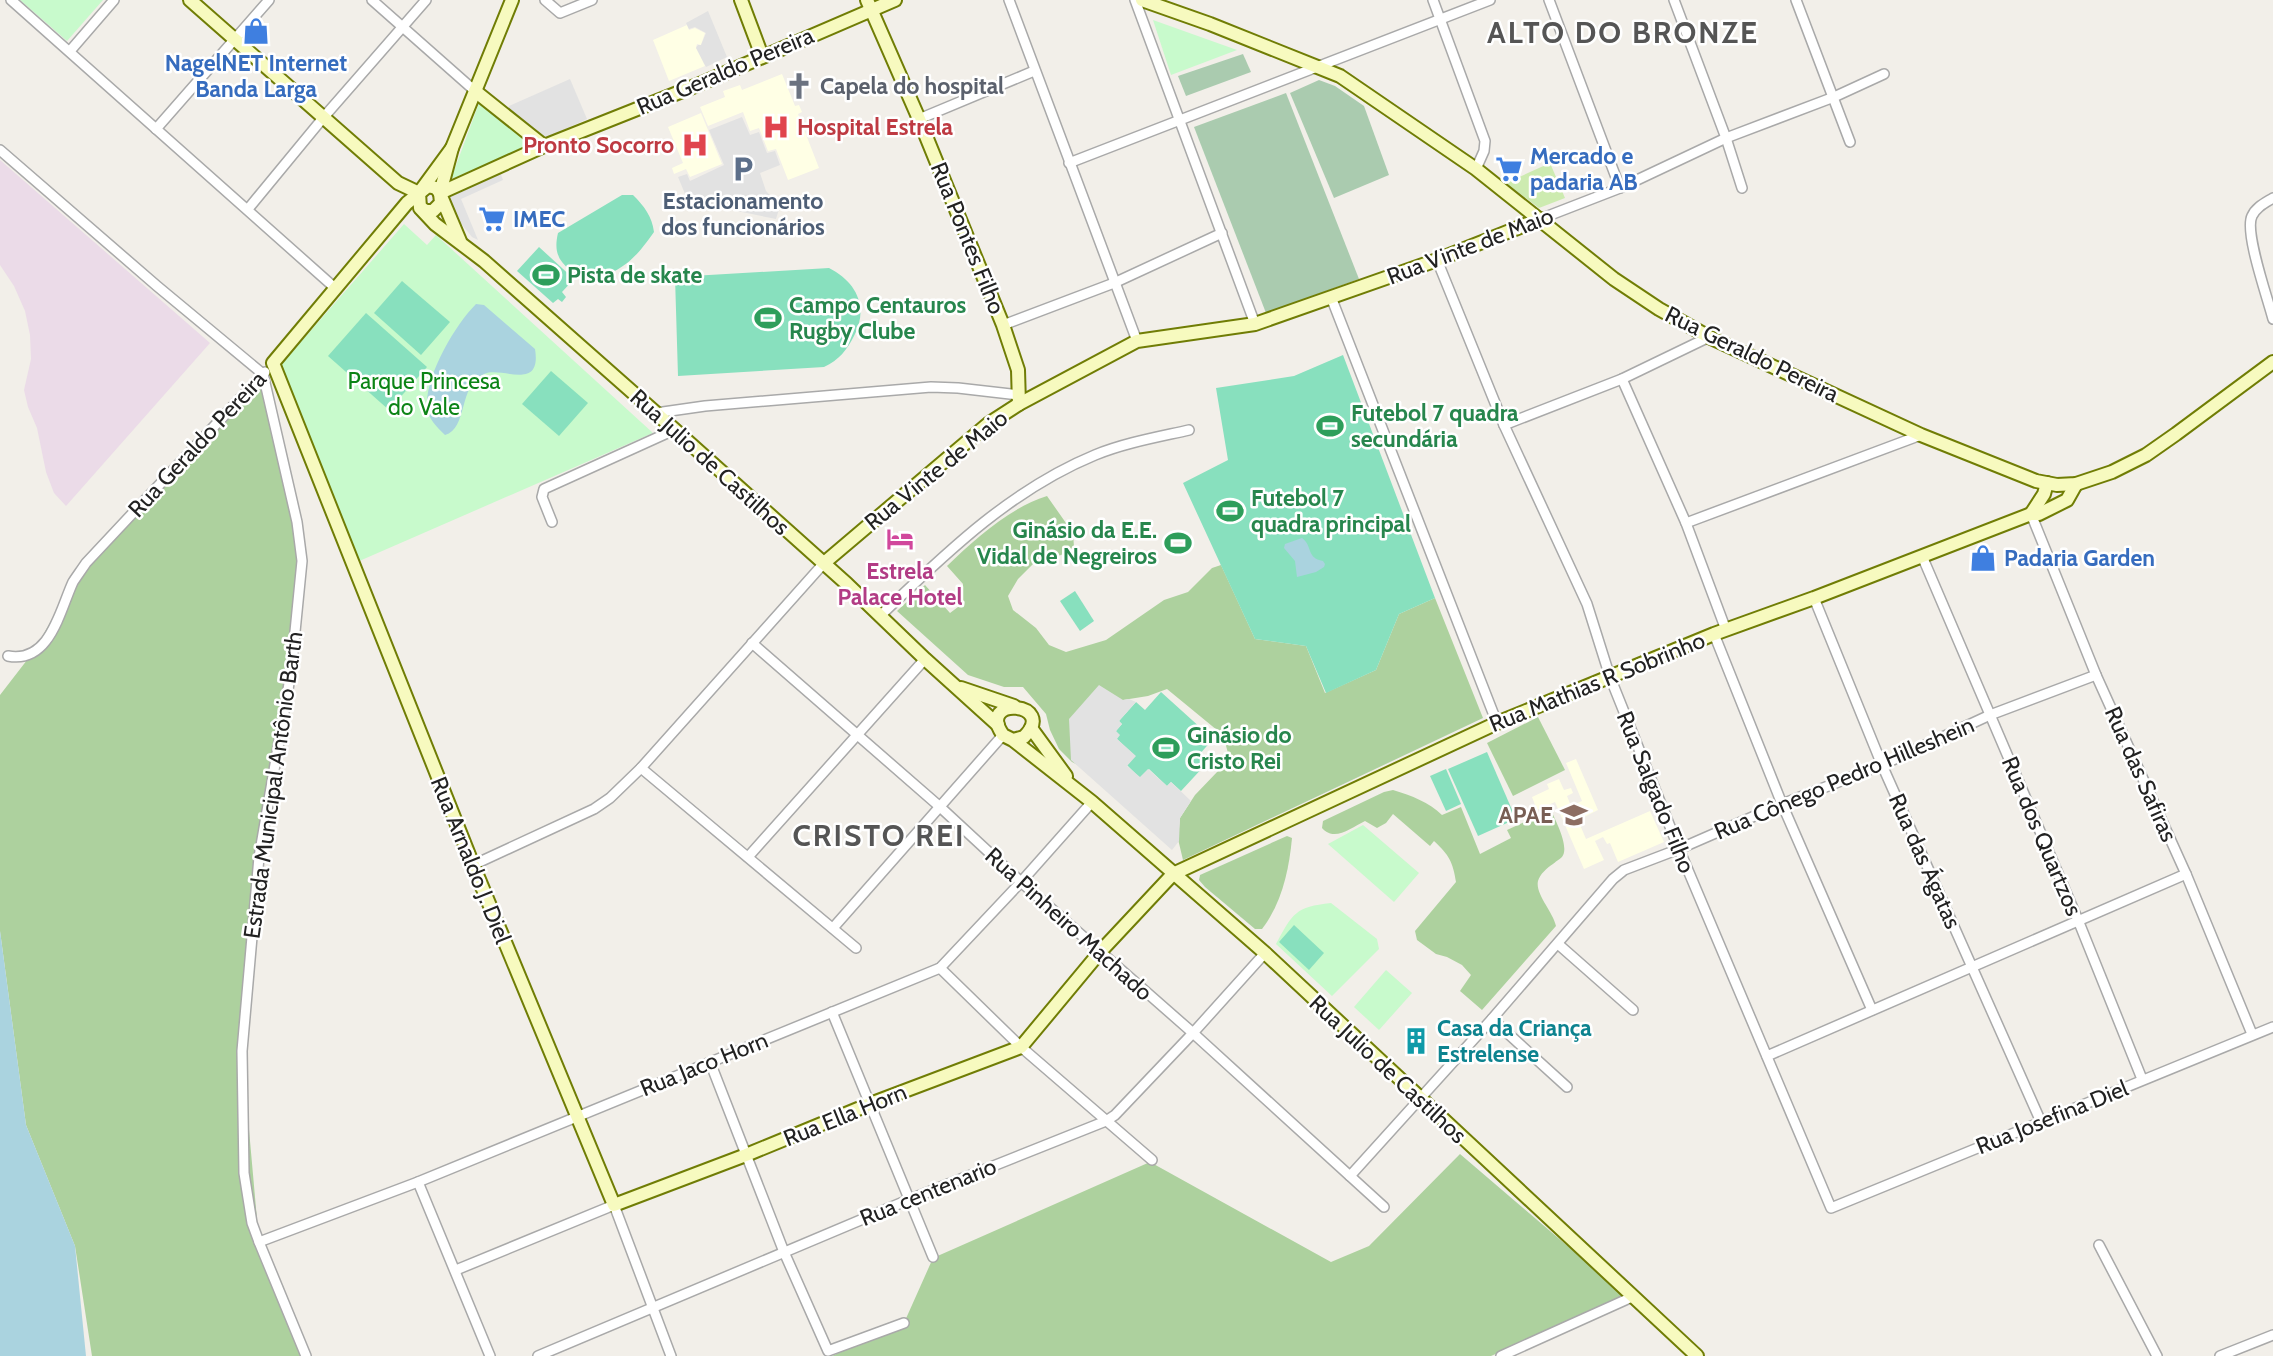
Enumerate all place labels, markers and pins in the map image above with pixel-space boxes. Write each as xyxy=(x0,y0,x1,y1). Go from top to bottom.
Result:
shop icon: NagelNET Internet Banda Larga xyxy=(241,16,271,46)
place label: NagelNET Internet Banda Larga xyxy=(165,49,347,103)
church icon: Capela do hospital xyxy=(784,71,814,101)
place label: Capela do hospital xyxy=(820,72,1004,100)
hospital icon: Hospital Estrela xyxy=(761,112,791,142)
place label: Hospital Estrela xyxy=(797,113,954,141)
hospital icon: Pronto Socorro xyxy=(680,130,710,160)
place label: Pronto Socorro xyxy=(523,131,674,159)
place label: Mercado e padaria AB xyxy=(1530,142,1638,196)
parking icon: Estacionamento dos funcionários xyxy=(728,154,758,184)
supermarket icon: Mercado e padaria AB xyxy=(1494,154,1524,184)
place label: Estacionamento dos funcionários xyxy=(661,187,825,241)
supermarket icon: IMEC xyxy=(477,204,507,234)
place label: IMEC xyxy=(513,205,565,233)
sports icon: Pista de skate xyxy=(531,260,561,290)
place label: Pista de skate xyxy=(567,261,702,289)
place label: Campo Centauros Rugby Clube xyxy=(789,291,967,345)
sports icon: Campo Centauros Rugby Clube xyxy=(753,303,783,333)
place label: Futebol 7 quadra secundária xyxy=(1351,399,1519,453)
sports icon: Futebol 7 quadra secundária xyxy=(1315,411,1345,441)
place label: Futebol 7 quadra principal xyxy=(1251,484,1411,538)
sports icon: Futebol 7 quadra principal xyxy=(1215,496,1245,526)
place label: Ginásio da E.E. Vidal de Negreiros xyxy=(977,516,1157,570)
hotel icon: Estrela Palace Hotel xyxy=(885,524,915,554)
sports icon: Ginásio da E.E. Vidal de Negreiros xyxy=(1163,528,1193,558)
shop icon: Padaria Garden xyxy=(1968,543,1998,573)
place label: Padaria Garden xyxy=(2004,544,2155,572)
place label: Estrela Palace Hotel xyxy=(837,557,963,611)
place label: Ginásio do Cristo Rei xyxy=(1187,721,1292,775)
sports icon: Ginásio do Cristo Rei xyxy=(1151,733,1181,763)
school or university icon: APAE xyxy=(1559,800,1589,830)
place label: APAE xyxy=(1498,801,1553,829)
place label: Casa da Criança Estrelense xyxy=(1437,1014,1592,1068)
building icon: Casa da Criança Estrelense xyxy=(1401,1026,1431,1056)

